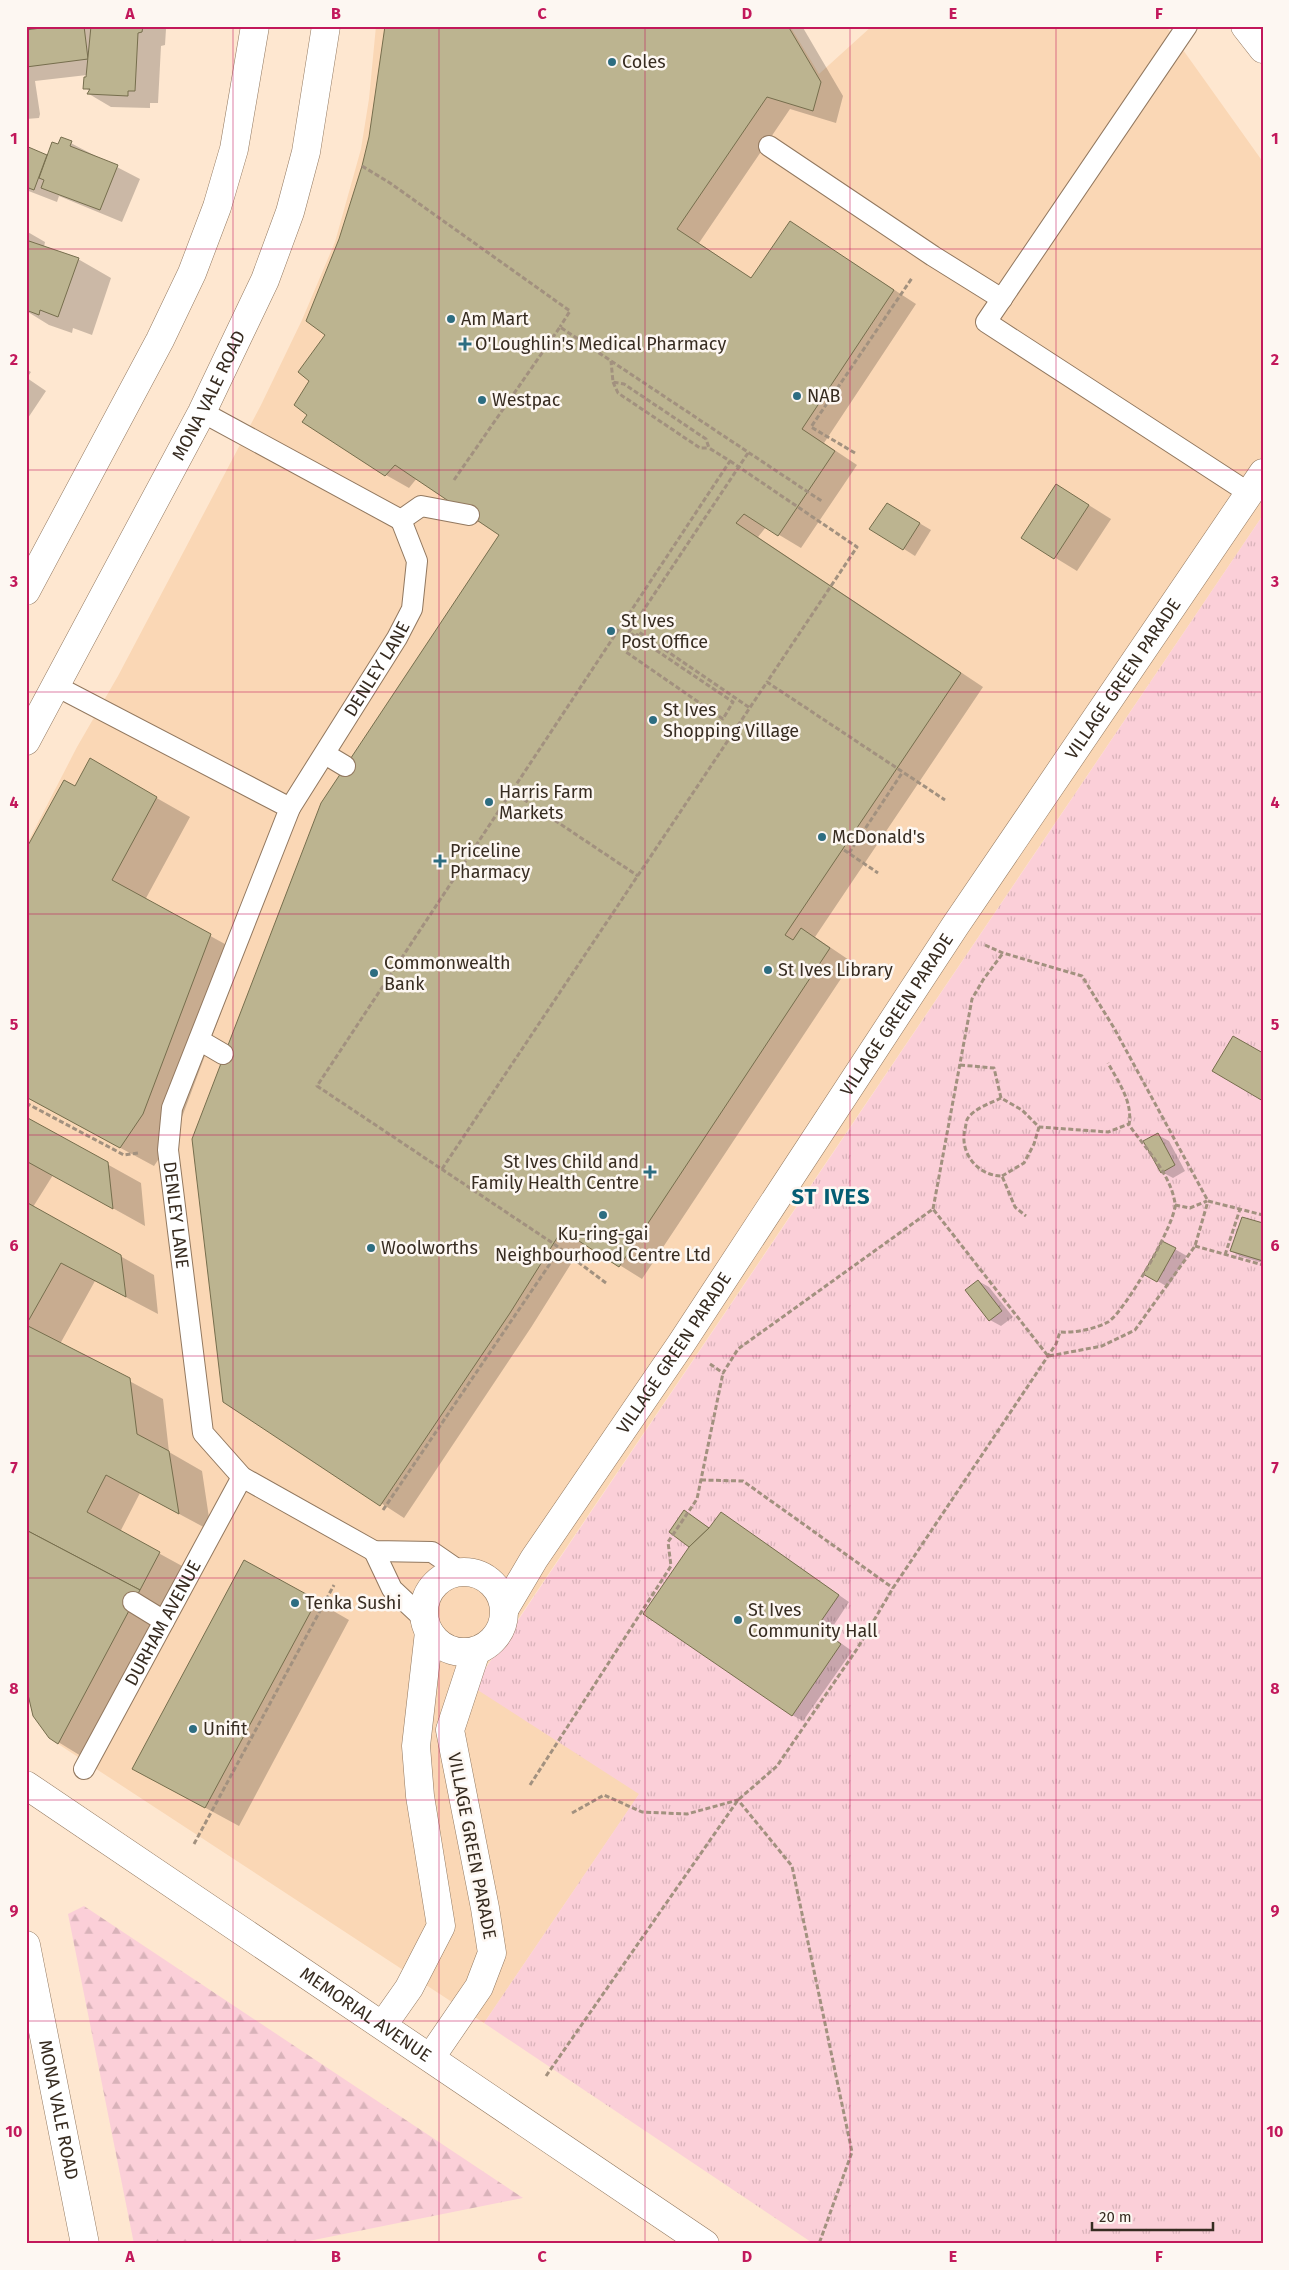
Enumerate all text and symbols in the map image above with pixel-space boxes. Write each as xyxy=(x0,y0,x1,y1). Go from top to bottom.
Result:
text: A xyxy=(124,4,135,23)
text: B xyxy=(331,4,341,23)
text: C xyxy=(537,4,547,23)
text: D xyxy=(742,4,752,23)
text: E xyxy=(949,4,957,23)
text: F xyxy=(1155,4,1163,23)
place label: Coles xyxy=(622,51,666,73)
marker: Coles xyxy=(606,56,618,68)
text: 1 xyxy=(10,129,18,148)
text: 1 xyxy=(1271,129,1279,148)
place label: Am Mart xyxy=(461,308,529,330)
marker: Am Mart xyxy=(445,313,457,325)
street label: MONA VALE ROAD xyxy=(167,327,250,464)
place label: O'Loughlin's Medical Pharmacy xyxy=(475,333,726,355)
marker: O'Loughlin's Medical Pharmacy xyxy=(459,338,471,350)
text: 2 xyxy=(10,350,18,369)
text: 2 xyxy=(1271,350,1279,369)
place label: NAB xyxy=(807,385,841,407)
place label: Westpac xyxy=(492,389,561,411)
marker: NAB xyxy=(791,390,803,402)
marker: Westpac xyxy=(476,394,488,406)
text: 3 xyxy=(9,572,18,591)
text: 3 xyxy=(1270,572,1279,591)
street label: VILLAGE GREEN PARADE xyxy=(1061,594,1186,764)
place label: St Ives Post Office xyxy=(621,610,708,653)
street label: DENLEY LANE xyxy=(339,618,415,721)
marker: St Ives Post Office xyxy=(605,625,617,637)
place label: St Ives Shopping Village xyxy=(663,699,799,742)
marker: St Ives Shopping Village xyxy=(647,714,659,726)
place label: Harris Farm Markets xyxy=(499,781,593,824)
text: 4 xyxy=(9,793,19,812)
text: 4 xyxy=(1270,793,1280,812)
marker: Harris Farm Markets xyxy=(483,796,495,808)
place label: McDonald's xyxy=(832,826,925,848)
marker: McDonald's xyxy=(816,831,828,843)
place label: Priceline Pharmacy xyxy=(450,840,530,883)
marker: Priceline Pharmacy xyxy=(434,855,446,867)
street label: VILLAGE GREEN PARADE xyxy=(836,929,958,1100)
place label: Commonwealth Bank xyxy=(384,952,511,995)
place label: St Ives Library xyxy=(778,959,893,981)
marker: St Ives Library xyxy=(762,964,774,976)
marker: Commonwealth Bank xyxy=(368,967,380,979)
text: 5 xyxy=(10,1015,19,1034)
text: 5 xyxy=(1271,1015,1280,1034)
place label: St Ives Child and Family Health Centre xyxy=(471,1151,639,1194)
street label: DENLEY LANE xyxy=(159,1160,194,1270)
marker: St Ives Child and Family Health Centre xyxy=(643,1165,657,1179)
district label: ST IVES xyxy=(791,1183,871,1210)
marker: Ku-ring-gai Neighbourhood Centre Ltd xyxy=(597,1209,609,1221)
place label: Ku-ring-gai Neighbourhood Centre Ltd xyxy=(495,1223,711,1266)
text: 6 xyxy=(9,1236,19,1255)
text: 6 xyxy=(1270,1236,1280,1255)
place label: Woolworths xyxy=(381,1237,478,1259)
marker: Woolworths xyxy=(365,1242,377,1254)
street label: VILLAGE GREEN PARADE xyxy=(612,1268,736,1438)
text: 7 xyxy=(10,1458,18,1477)
text: 7 xyxy=(1271,1458,1279,1477)
street label: DURHAM AVENUE xyxy=(120,1556,206,1690)
place label: Tenka Sushi xyxy=(305,1592,402,1614)
marker: Tenka Sushi xyxy=(289,1597,301,1609)
place label: St Ives Community Hall xyxy=(748,1599,878,1642)
marker: St Ives Community Hall xyxy=(732,1614,744,1626)
text: 8 xyxy=(9,1679,19,1698)
text: 8 xyxy=(1270,1679,1280,1698)
place label: Unifit xyxy=(203,1718,248,1740)
marker: Unifit xyxy=(187,1723,199,1735)
street label: VILLAGE GREEN PARADE xyxy=(443,1751,501,1941)
text: 9 xyxy=(10,1901,19,1920)
text: 9 xyxy=(1271,1901,1280,1920)
street label: MEMORIAL AVENUE xyxy=(296,1962,436,2067)
street label: MONA VALE ROAD xyxy=(34,2038,83,2182)
text: 10 xyxy=(6,2122,22,2141)
text: 10 xyxy=(1267,2122,1283,2141)
scale bar xyxy=(1092,2200,1213,2232)
text: 20 m xyxy=(1099,2208,1132,2226)
text: A xyxy=(124,2247,135,2266)
text: B xyxy=(331,2247,341,2266)
text: C xyxy=(537,2247,547,2266)
text: D xyxy=(742,2247,752,2266)
text: E xyxy=(949,2247,957,2266)
text: F xyxy=(1155,2247,1163,2266)

